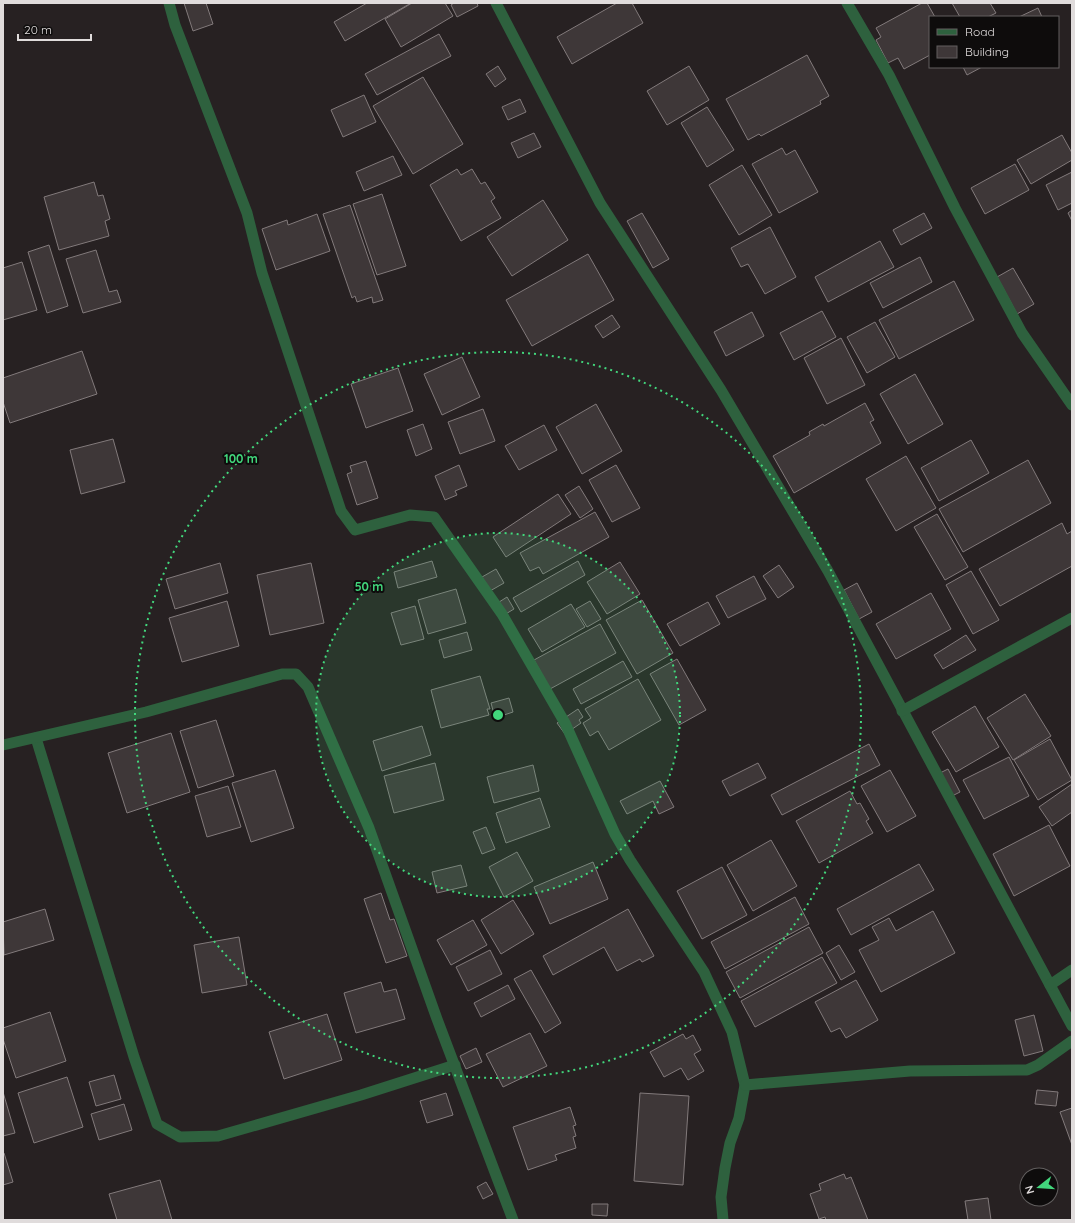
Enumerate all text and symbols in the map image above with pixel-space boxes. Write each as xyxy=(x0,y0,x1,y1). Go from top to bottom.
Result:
scale bar xyxy=(18,16,91,42)
legend xyxy=(929,16,1059,68)
text: 20 m xyxy=(24,22,52,37)
text: Road xyxy=(965,24,995,39)
text: Building xyxy=(965,44,1009,59)
text: 100 m xyxy=(224,451,258,466)
text: 50 m xyxy=(355,579,383,594)
centre of rings xyxy=(491,708,505,722)
north arrow xyxy=(1019,1167,1059,1207)
text: N xyxy=(1022,1184,1037,1196)

